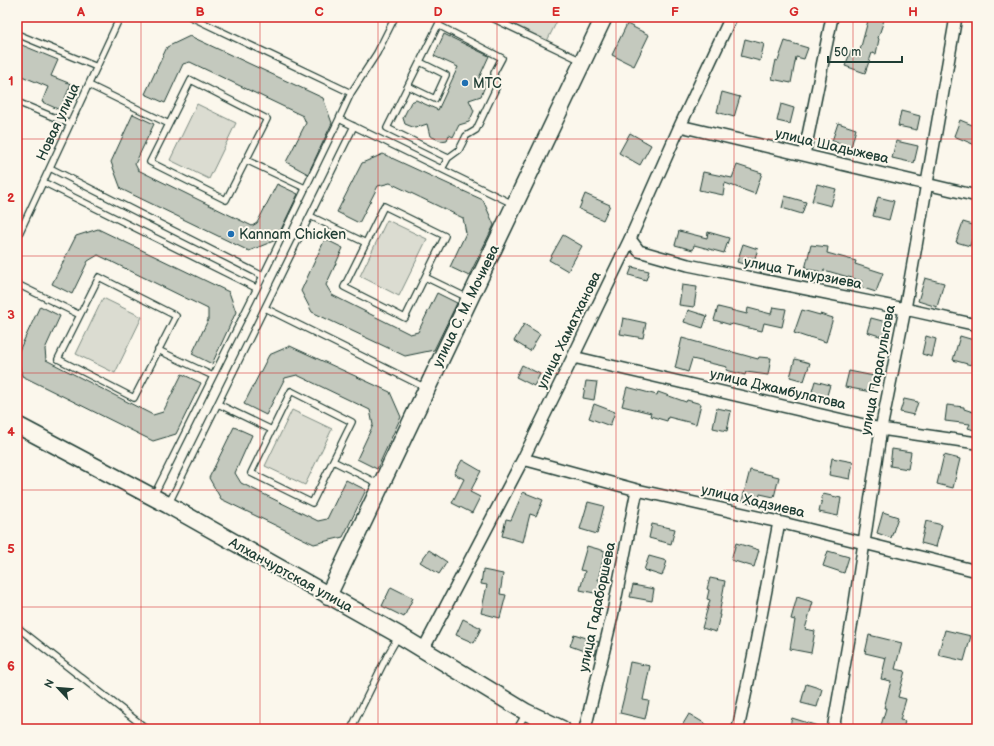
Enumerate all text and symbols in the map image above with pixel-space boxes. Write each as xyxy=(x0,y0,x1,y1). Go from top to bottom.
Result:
text: A xyxy=(76,4,85,20)
text: B xyxy=(195,4,205,20)
text: C xyxy=(314,4,324,20)
text: D xyxy=(433,4,443,20)
text: E xyxy=(552,4,561,20)
text: F xyxy=(671,4,679,20)
text: G xyxy=(789,4,799,20)
text: H xyxy=(908,4,918,20)
scale bar xyxy=(828,38,902,64)
text: 50 m xyxy=(834,45,861,60)
text: 1 xyxy=(8,73,14,89)
place label: МТС xyxy=(473,75,502,92)
marker: МТС xyxy=(460,78,470,88)
street label: Новая улица xyxy=(33,80,84,163)
street label: улица Шадыжева xyxy=(774,125,891,167)
text: 2 xyxy=(7,190,15,206)
place label: Kannam Chicken xyxy=(239,226,346,243)
marker: Kannam Chicken xyxy=(226,229,236,239)
street label: улица С. М. Мочиева xyxy=(429,241,503,370)
street label: улица Тимурзиева xyxy=(743,253,864,293)
street label: улица Хаматханова xyxy=(533,268,605,392)
street label: улица Парагульгова xyxy=(857,303,899,437)
text: 3 xyxy=(7,307,15,323)
street label: улица Джамбулатова xyxy=(708,365,848,413)
text: 4 xyxy=(7,424,15,440)
street label: улица Хадзиева xyxy=(700,481,807,521)
street label: Алханчуртская улица xyxy=(225,533,357,616)
street label: улица Гадаборшева xyxy=(575,540,619,674)
text: 5 xyxy=(7,541,15,557)
text: 6 xyxy=(7,658,15,674)
north arrow xyxy=(38,668,78,708)
text: N xyxy=(42,677,57,690)

